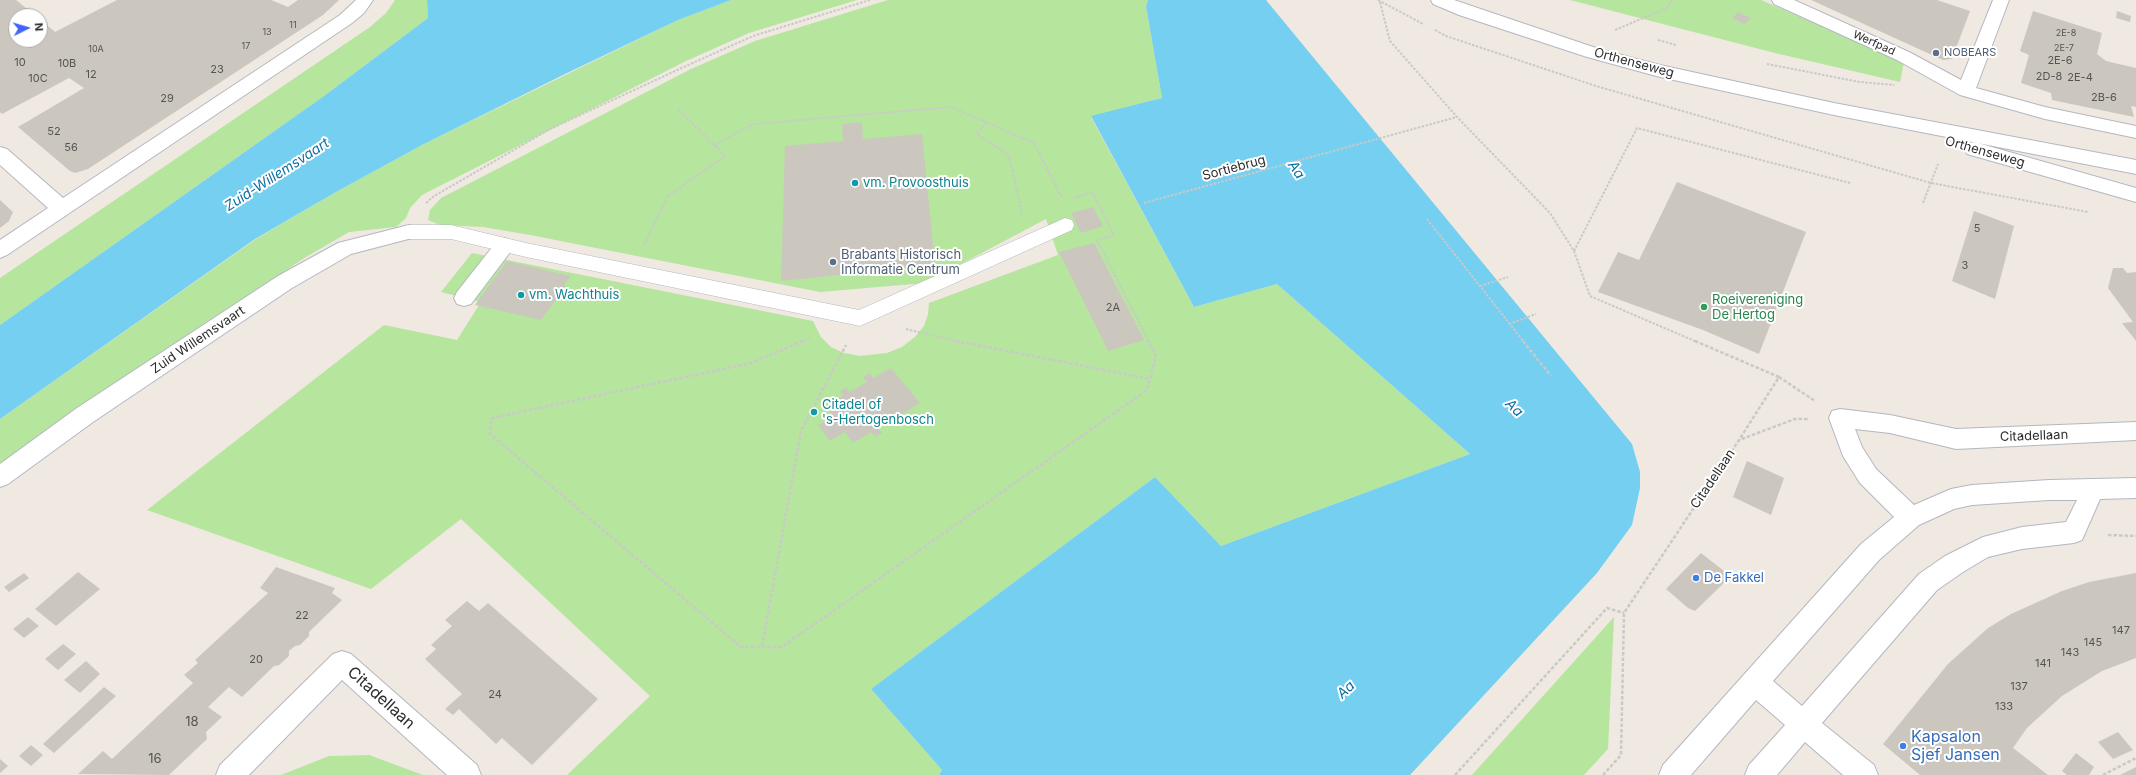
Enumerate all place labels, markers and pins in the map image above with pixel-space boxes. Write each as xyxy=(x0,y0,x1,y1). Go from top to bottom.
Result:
place label: NOBEARS xyxy=(1944,46,1996,60)
marker: NOBEARS xyxy=(1931,48,1941,58)
place label: vm. Provoosthuis xyxy=(863,175,969,191)
marker: vm. Provoosthuis xyxy=(850,178,860,188)
place label: Brabants Historisch Informatie Centrum xyxy=(841,247,961,278)
marker: Brabants Historisch Informatie Centrum xyxy=(828,257,838,267)
place label: vm. Wachthuis xyxy=(529,287,619,303)
marker: vm. Wachthuis xyxy=(516,290,526,300)
place label: Roeivereniging De Hertog xyxy=(1712,292,1803,323)
marker: Roeivereniging De Hertog xyxy=(1699,302,1709,312)
place label: Citadel of 's-Hertogenbosch xyxy=(822,397,934,428)
marker: Citadel of 's-Hertogenbosch xyxy=(809,407,819,417)
place label: De Fakkel xyxy=(1704,570,1764,586)
marker: De Fakkel xyxy=(1691,573,1701,583)
place label: Kapsalon Sjef Jansen xyxy=(1911,727,2000,765)
marker: Kapsalon Sjef Jansen xyxy=(1898,741,1908,751)

